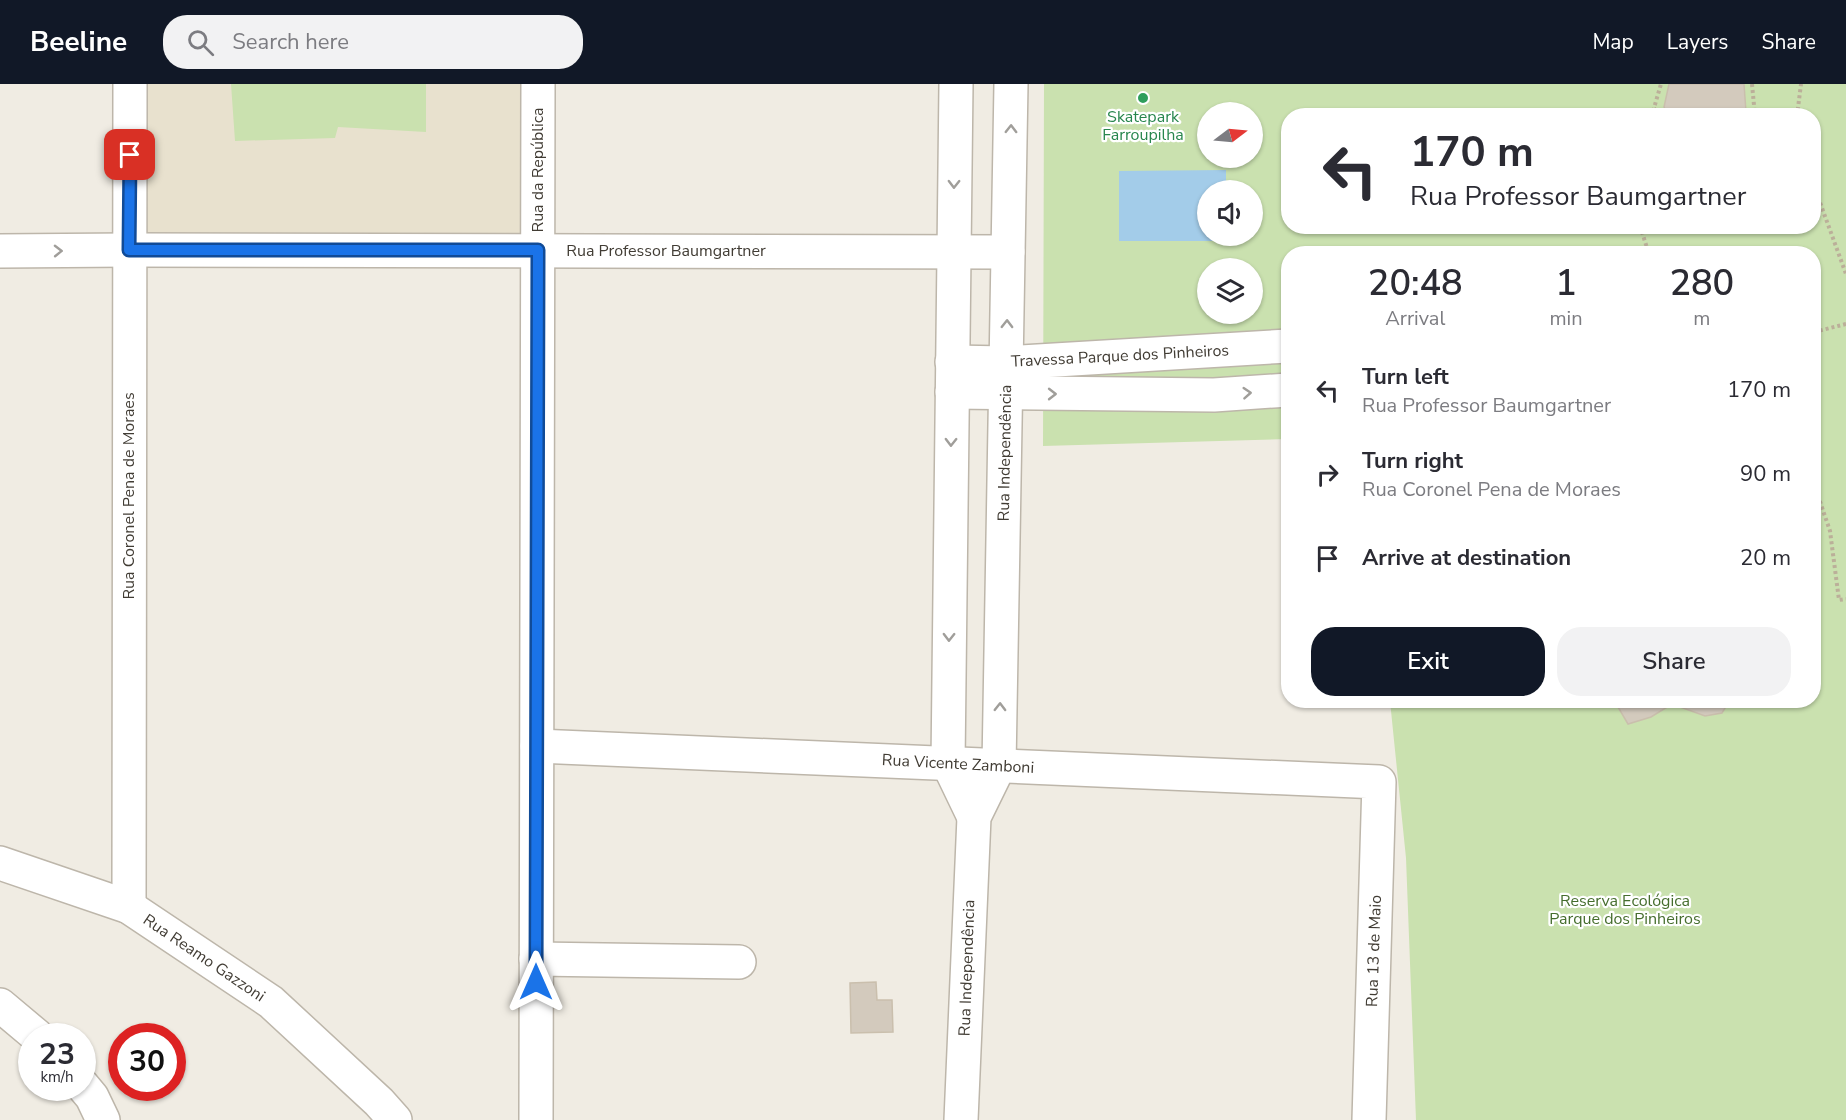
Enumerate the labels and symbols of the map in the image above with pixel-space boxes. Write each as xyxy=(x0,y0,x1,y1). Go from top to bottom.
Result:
marker: Skatepark Farroupilha xyxy=(1136,91,1150,105)
north arrow xyxy=(1197,102,1263,168)
place label: Skatepark Farroupilha xyxy=(1102,106,1184,146)
street label: Rua da República xyxy=(527,107,549,233)
one-way arrow xyxy=(1005,124,1017,133)
pin xyxy=(104,129,155,180)
one-way arrow xyxy=(948,180,961,189)
street label: Rua Professor Baumgartner xyxy=(566,240,766,262)
one-way arrow xyxy=(54,245,63,257)
one-way arrow xyxy=(1001,319,1013,328)
street label: Travessa Parque dos Pinheiros xyxy=(1010,339,1230,373)
street label: Rua Independência xyxy=(993,384,1017,522)
one-way arrow xyxy=(1243,386,1252,399)
one-way arrow xyxy=(1048,388,1057,400)
street label: Rua Coronel Pena de Moraes xyxy=(118,392,140,600)
one-way arrow xyxy=(945,438,957,447)
one-way arrow xyxy=(943,633,955,642)
one-way arrow xyxy=(994,703,1006,712)
street label: Rua Vicente Zamboni xyxy=(881,749,1035,779)
park label: Reserva Ecológica Parque dos Pinheiros xyxy=(1549,890,1701,930)
street label: Rua 13 de Maio xyxy=(1361,894,1387,1008)
street label: Rua Independência xyxy=(954,899,980,1037)
street label: Rua Reamo Gazzoni xyxy=(139,909,269,1007)
position arrow xyxy=(504,950,568,1014)
speed limit sign: 30 xyxy=(108,1023,186,1101)

